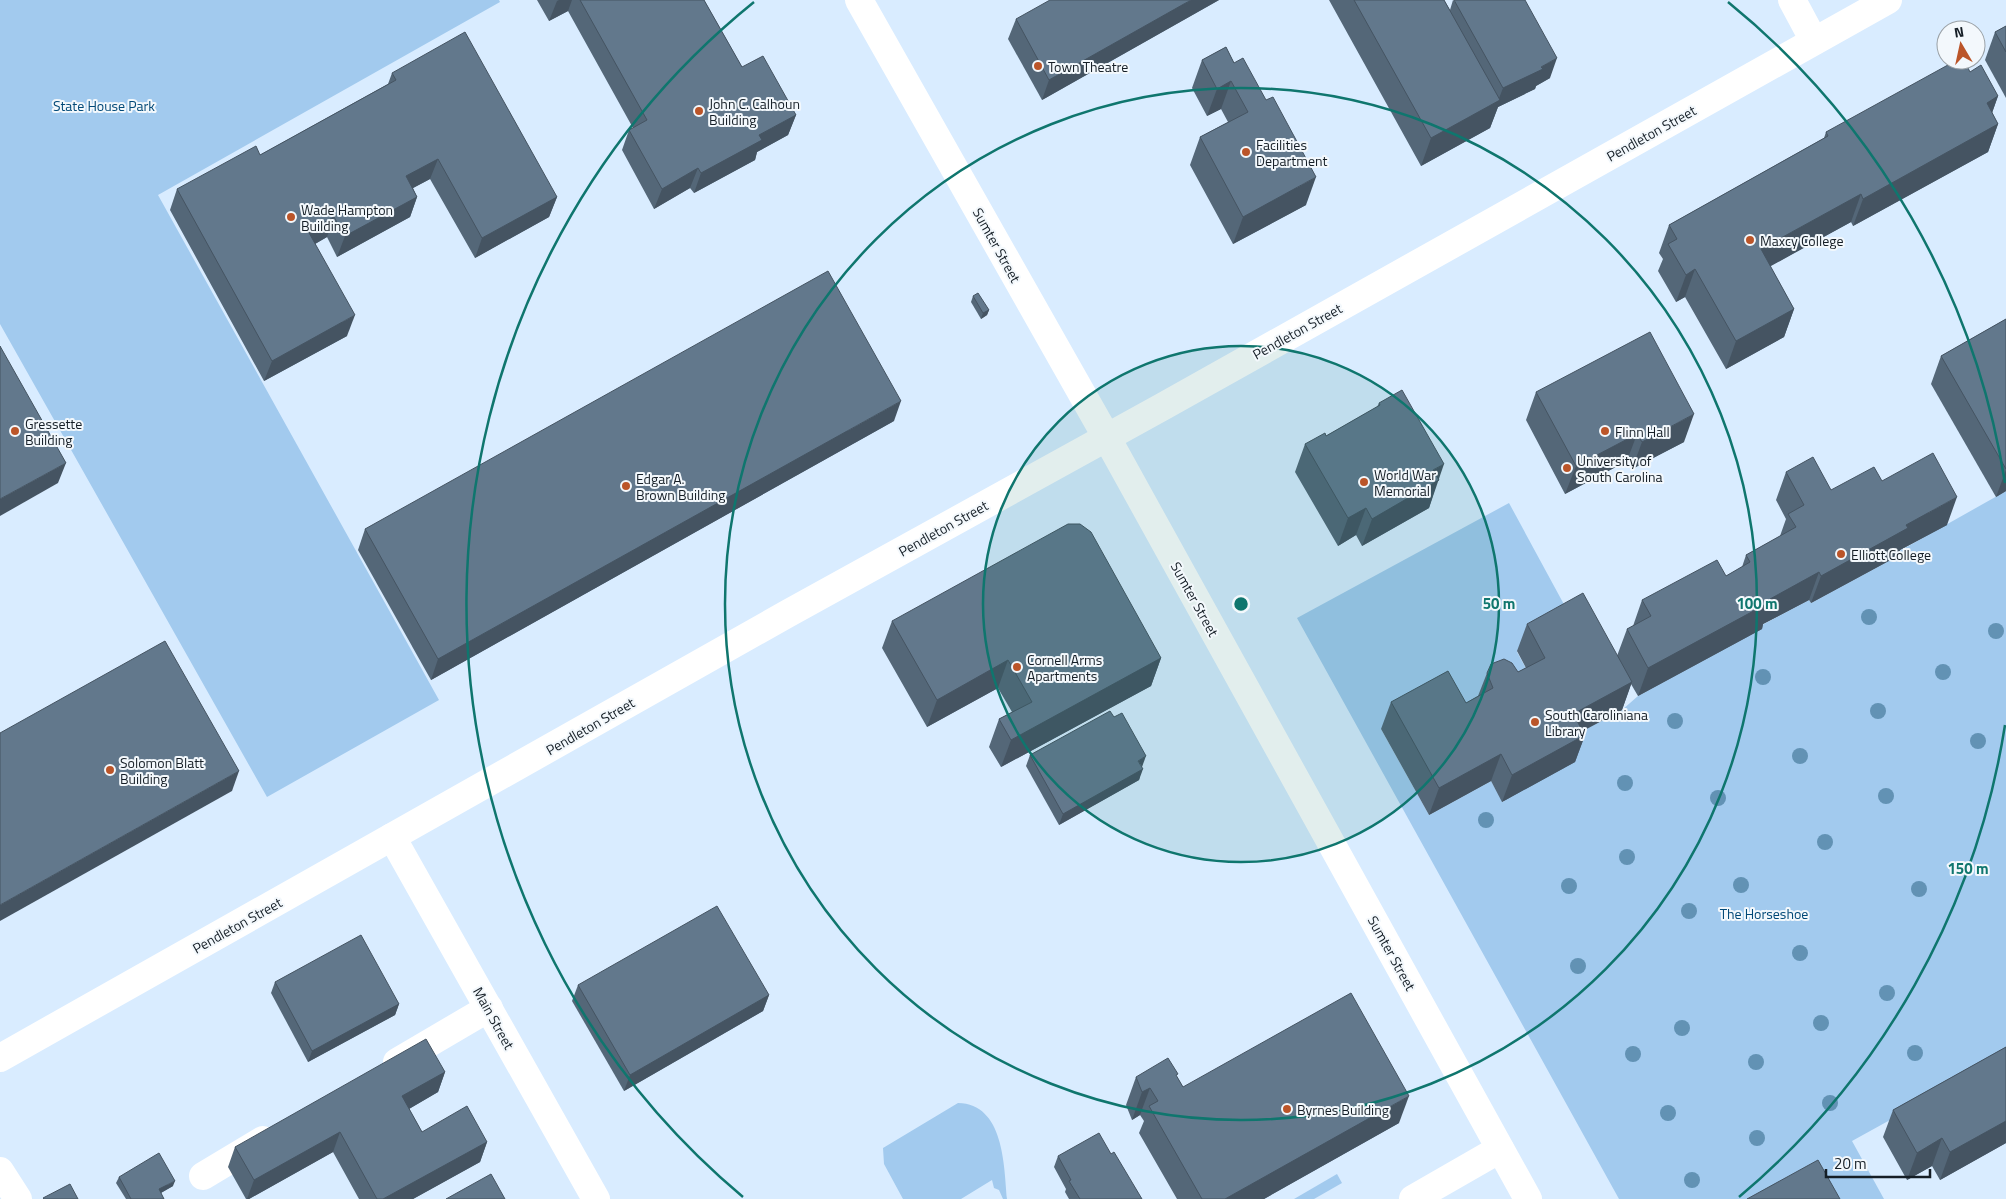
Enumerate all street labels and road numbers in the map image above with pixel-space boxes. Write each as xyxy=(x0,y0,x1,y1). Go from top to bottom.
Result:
street label: Pendleton Street xyxy=(1602,100,1700,166)
street label: Sumter Street xyxy=(968,204,1026,286)
street label: Pendleton Street xyxy=(1248,298,1346,364)
street label: Pendleton Street xyxy=(894,495,992,561)
street label: Sumter Street xyxy=(1166,558,1224,640)
street label: Pendleton Street xyxy=(542,692,638,760)
street label: Pendleton Street xyxy=(188,892,286,958)
street label: Sumter Street xyxy=(1363,912,1421,994)
street label: Main Street xyxy=(468,983,520,1053)

